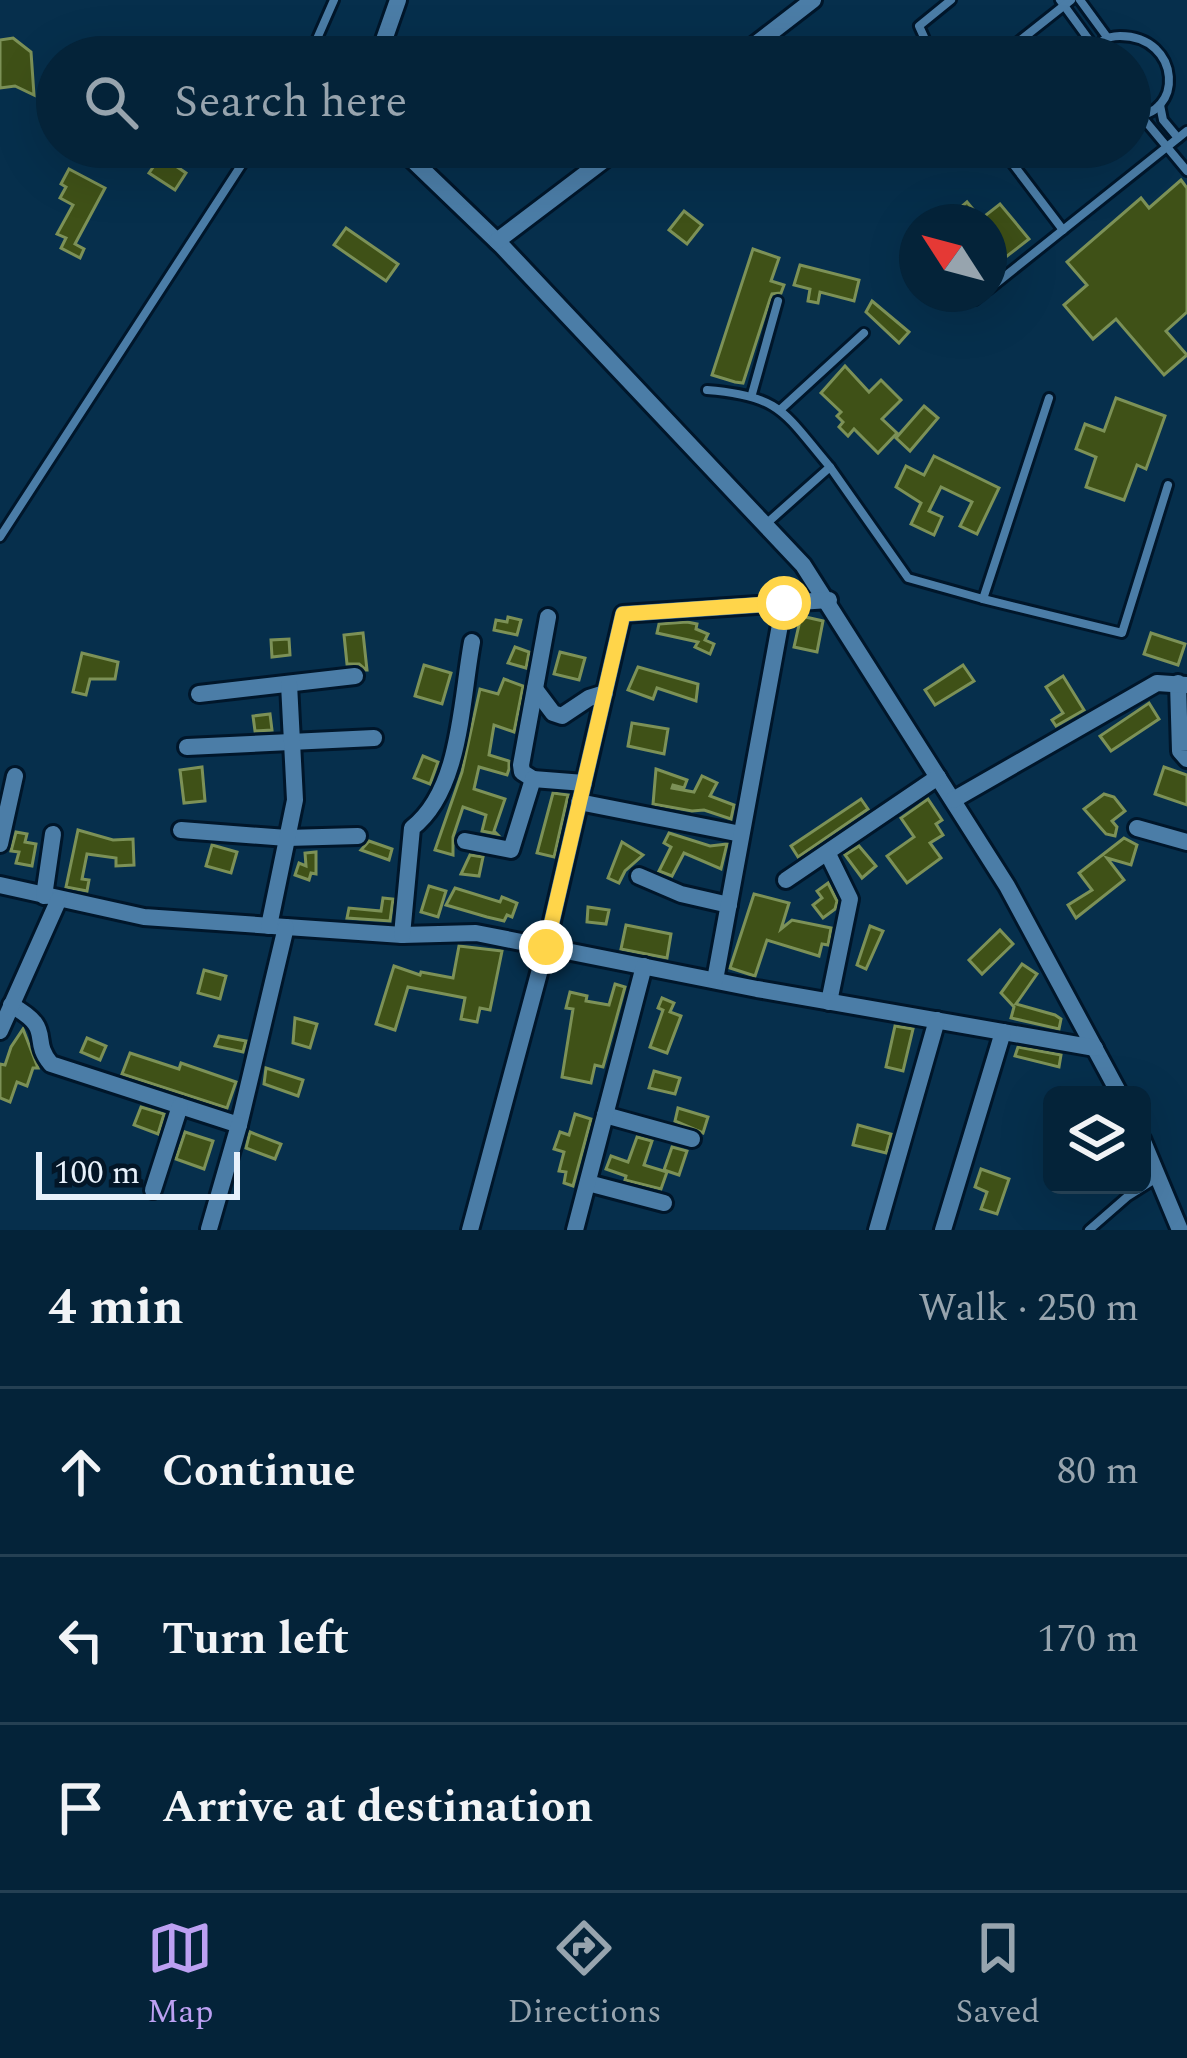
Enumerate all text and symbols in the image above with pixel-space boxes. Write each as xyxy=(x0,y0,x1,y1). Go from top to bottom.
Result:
search box xyxy=(36,36,1151,168)
text: Search here xyxy=(174,68,407,137)
icon: search xyxy=(78,69,144,135)
north arrow xyxy=(899,204,1007,312)
route start xyxy=(757,576,811,630)
route end xyxy=(519,920,573,974)
map controls xyxy=(1043,1086,1151,1194)
button: layers xyxy=(1043,1086,1151,1194)
scale bar xyxy=(36,1146,240,1199)
text: 100 m xyxy=(54,1148,140,1198)
text: 4 min xyxy=(48,1269,184,1347)
text: Walk · 250 m xyxy=(918,1279,1139,1338)
text: Continue xyxy=(162,1437,355,1506)
icon: ahead xyxy=(48,1439,114,1505)
text: 80 m xyxy=(1057,1442,1139,1501)
text: Turn left xyxy=(162,1605,349,1674)
icon: left xyxy=(48,1607,114,1673)
text: 170 m xyxy=(1037,1610,1139,1669)
text: Arrive at destination xyxy=(162,1773,593,1842)
icon: arrive xyxy=(48,1775,114,1841)
tab: Map xyxy=(147,1915,213,2037)
tab: Directions xyxy=(507,1915,661,2037)
tab: Saved xyxy=(955,1915,1040,2037)

